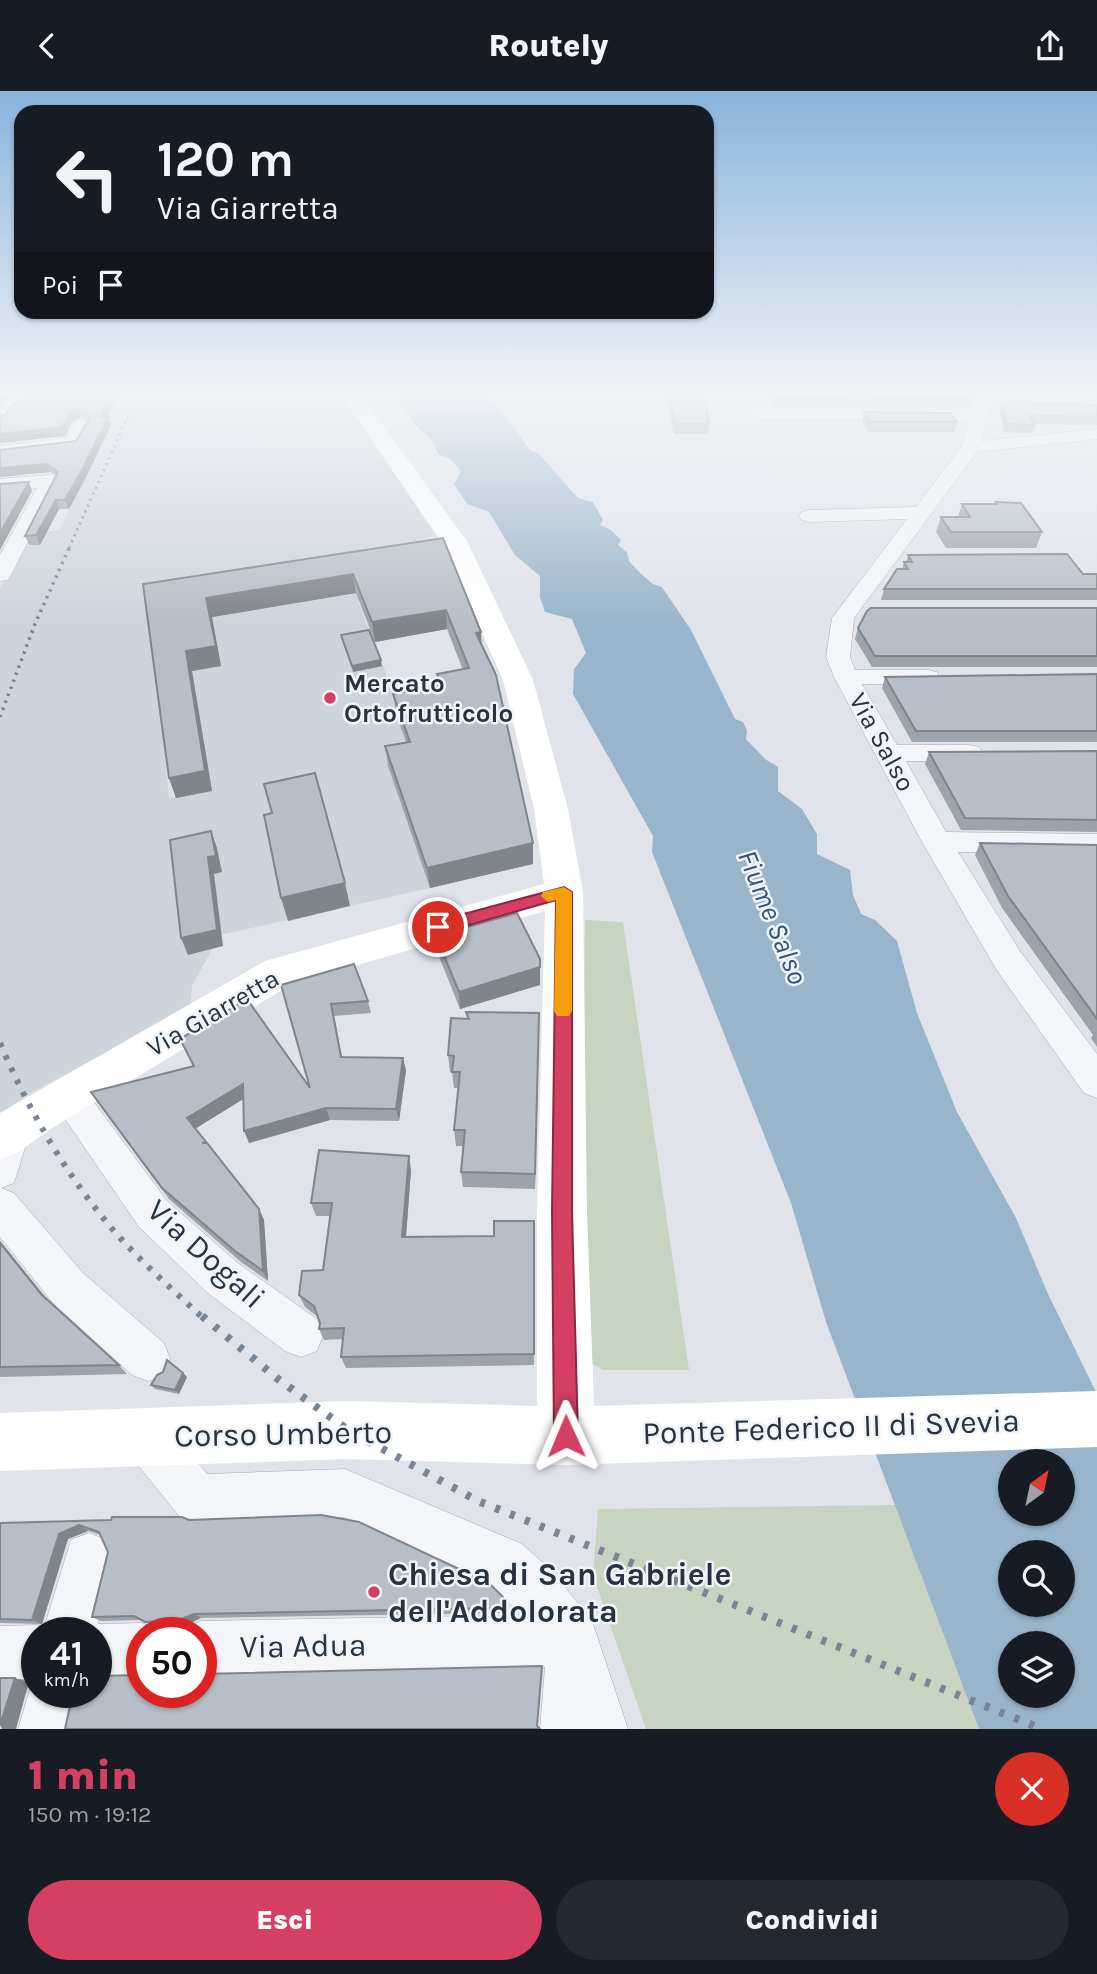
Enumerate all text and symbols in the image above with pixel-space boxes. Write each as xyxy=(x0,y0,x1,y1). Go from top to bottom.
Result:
icon: back xyxy=(28,27,66,65)
text: Routely xyxy=(489,27,608,64)
icon: share xyxy=(1031,27,1069,65)
text: 120 m xyxy=(157,131,294,188)
icon: left xyxy=(42,133,133,224)
text: Via Giarretta xyxy=(157,190,339,227)
icon: arrive xyxy=(92,266,130,304)
text: Poi xyxy=(42,270,78,301)
place label: Mercato Ortofrutticolo xyxy=(344,668,513,729)
street label: Via Salso xyxy=(842,687,922,797)
marker: Mercato Ortofrutticolo xyxy=(322,690,338,706)
water label: Fiume Salso xyxy=(731,845,815,989)
pin xyxy=(408,897,468,957)
icon: arrive xyxy=(419,908,457,946)
street label: Via Giarretta xyxy=(141,963,285,1063)
street label: Via Dogali xyxy=(140,1192,272,1316)
position arrow xyxy=(529,1399,603,1473)
street label: Ponte Federico II di Svevia xyxy=(642,1402,1020,1452)
street label: Corso Umberto xyxy=(174,1414,392,1454)
north arrow xyxy=(998,1449,1074,1526)
map controls xyxy=(998,1449,1075,1708)
button: search xyxy=(998,1540,1075,1617)
place label: Chiesa di San Gabriele dell'Addolorata xyxy=(388,1556,732,1630)
marker: Chiesa di San Gabriele dell'Addolorata xyxy=(366,1584,382,1600)
speed limit sign: 50 xyxy=(126,1617,217,1708)
street label: Via Adua xyxy=(239,1626,367,1666)
button: layers xyxy=(998,1631,1075,1708)
text: 41 xyxy=(50,1633,83,1674)
text: km/h xyxy=(44,1669,89,1691)
text: 1 min xyxy=(28,1750,138,1800)
button: close xyxy=(995,1752,1069,1826)
text: 150 m · 19:12 xyxy=(28,1801,151,1828)
button: Esci xyxy=(28,1880,542,1960)
button: Condividi xyxy=(556,1880,1069,1960)

